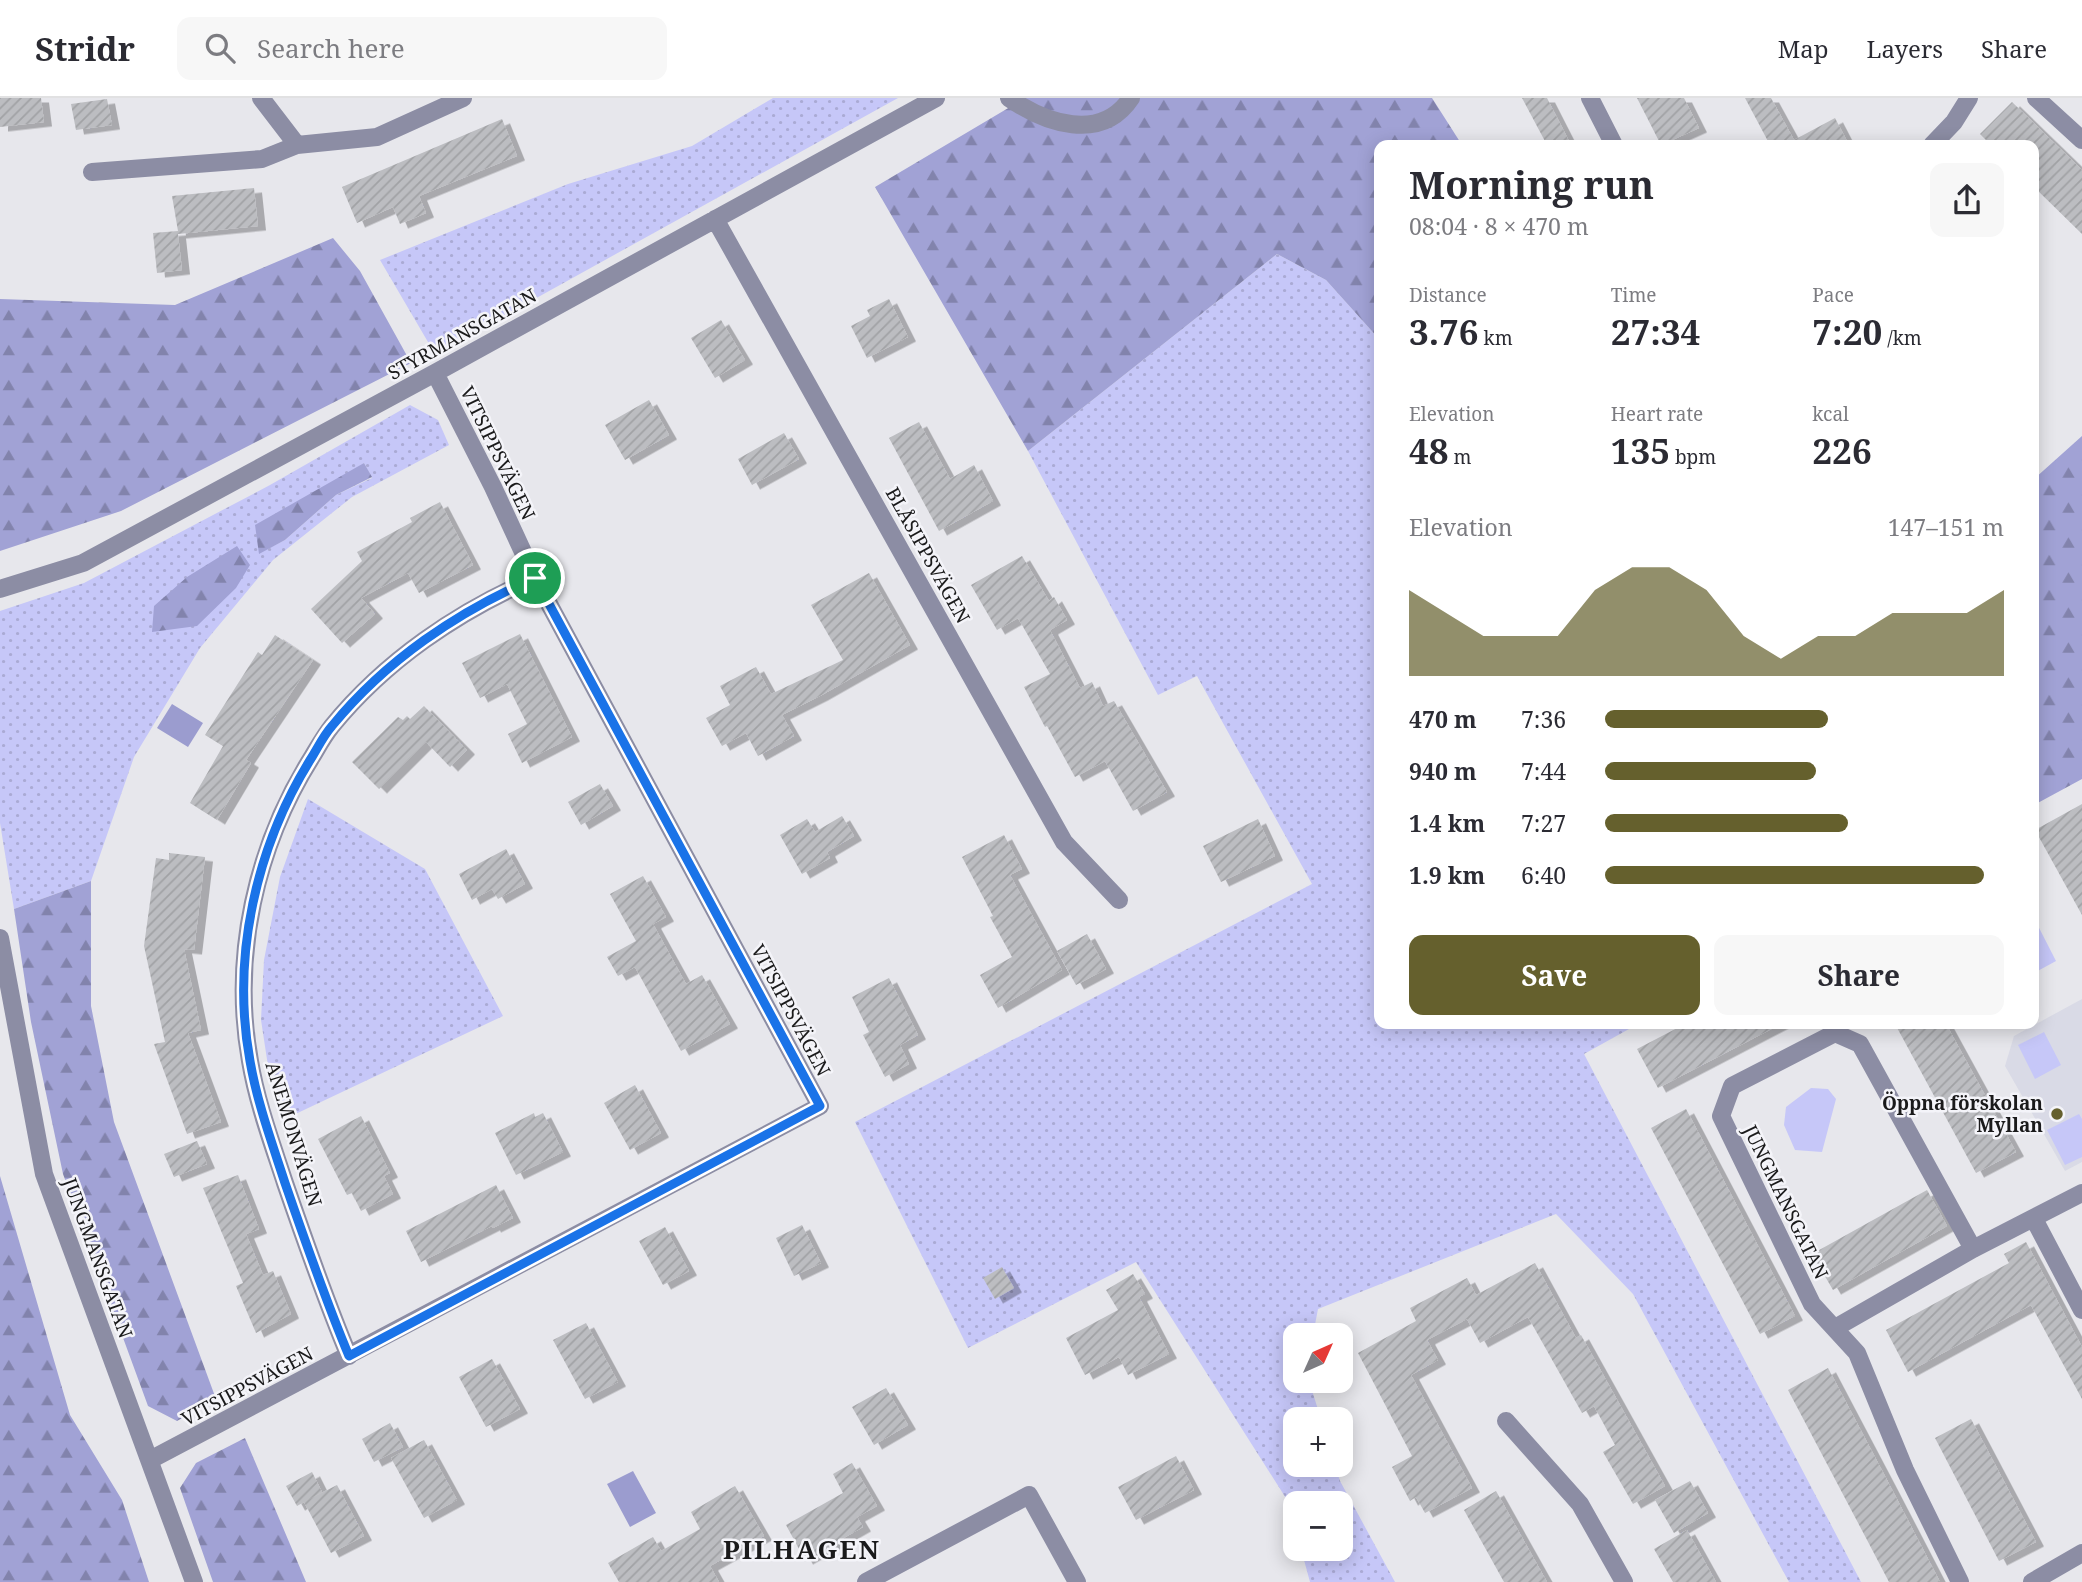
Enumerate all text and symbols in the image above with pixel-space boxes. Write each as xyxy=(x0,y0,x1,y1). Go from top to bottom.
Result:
search box xyxy=(177,17,667,80)
text: Stridr xyxy=(35,26,135,71)
icon: search xyxy=(201,29,239,67)
text: Search here xyxy=(257,30,405,66)
text: Map xyxy=(1778,32,1829,65)
text: Layers xyxy=(1867,32,1943,65)
text: Share xyxy=(1981,32,2047,65)
text: Morning run xyxy=(1409,158,1654,210)
button: share xyxy=(1930,163,2004,237)
text: 08:04 · 8 × 470 m xyxy=(1409,210,1589,242)
street label: STYRMANSGATAN xyxy=(383,282,541,386)
text: Distance xyxy=(1409,282,1487,308)
text: Time xyxy=(1611,282,1657,308)
text: Pace xyxy=(1812,282,1854,308)
text: 3.76 xyxy=(1409,308,1479,355)
text: 27:34 xyxy=(1611,308,1700,355)
text: 7:20 xyxy=(1812,308,1882,355)
text: km xyxy=(1479,325,1513,351)
text: /km xyxy=(1882,325,1922,351)
street label: VITSIPPSVÄGEN xyxy=(454,382,542,524)
text: Elevation xyxy=(1409,401,1495,427)
text: Heart rate xyxy=(1611,401,1703,427)
text: kcal xyxy=(1812,401,1849,427)
text: 48 xyxy=(1409,427,1449,474)
text: 135 xyxy=(1611,427,1670,474)
text: 226 xyxy=(1812,427,1872,474)
text: m xyxy=(1449,444,1471,470)
text: bpm xyxy=(1670,444,1716,470)
street label: BLÅSIPPSVÄGEN xyxy=(880,482,976,628)
text: Elevation xyxy=(1409,511,1513,543)
text: 147–151 m xyxy=(1888,511,2004,543)
pin xyxy=(505,548,565,608)
icon: arrive xyxy=(516,559,554,597)
text: 470 m xyxy=(1409,703,1477,735)
text: 7:36 xyxy=(1521,703,1566,735)
text: 940 m xyxy=(1409,755,1477,787)
text: 7:44 xyxy=(1521,755,1566,787)
text: 1.4 km xyxy=(1409,807,1485,839)
text: 7:27 xyxy=(1521,807,1566,839)
text: 1.9 km xyxy=(1409,859,1485,891)
text: 6:40 xyxy=(1521,859,1566,891)
button: Save xyxy=(1409,935,1700,1015)
button: Share xyxy=(1714,935,2004,1015)
street label: VITSIPPSVÄGEN xyxy=(745,939,837,1081)
street label: ANEMONVÄGEN xyxy=(260,1058,328,1210)
place label: Öppna förskolan Myllan xyxy=(1882,1090,2043,1138)
marker: Öppna förskolan Myllan xyxy=(2049,1106,2065,1122)
street label: JUNGMANSGATAN xyxy=(1737,1120,1835,1284)
street label: JUNGMANSGATAN xyxy=(57,1173,139,1342)
north arrow xyxy=(1283,1323,1353,1393)
map controls xyxy=(1283,1323,1353,1561)
street label: VITSIPPSVÄGEN xyxy=(176,1340,318,1432)
button: + xyxy=(1283,1407,1353,1477)
button: − xyxy=(1283,1491,1353,1561)
district label: PILHAGEN xyxy=(723,1531,881,1567)

